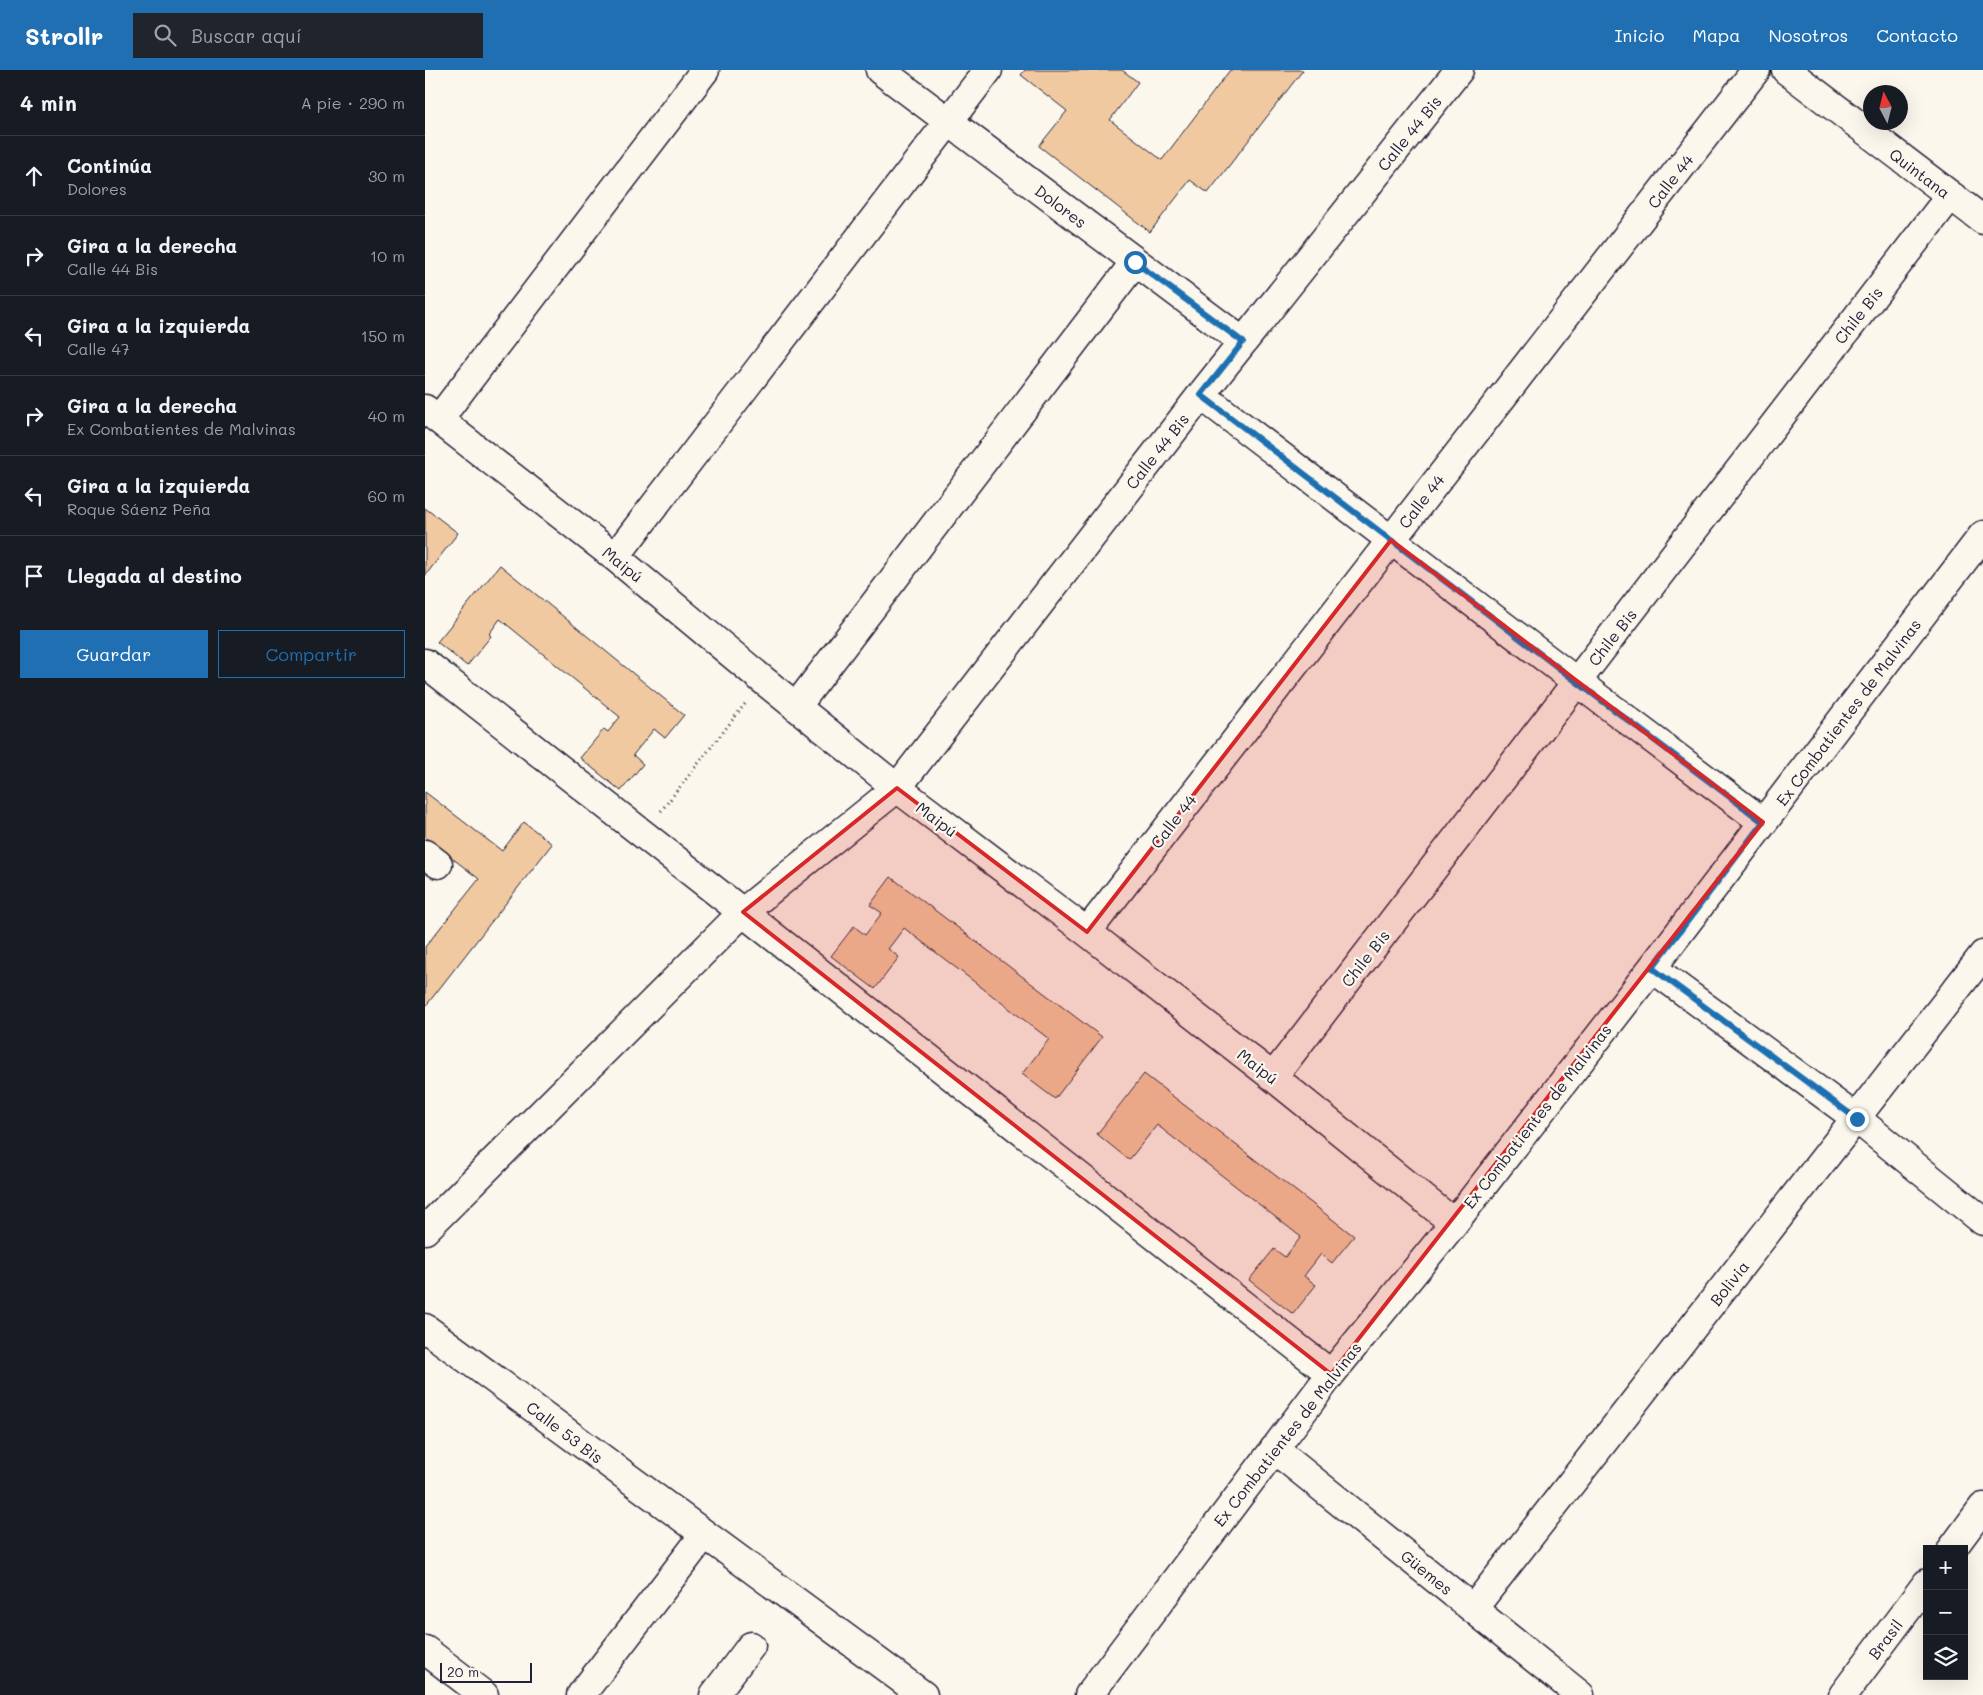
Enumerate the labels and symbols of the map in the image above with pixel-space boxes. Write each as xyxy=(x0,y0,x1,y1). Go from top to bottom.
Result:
north arrow xyxy=(1863,85,1908,130)
street label: Calle 44 Bis xyxy=(1372,91,1446,175)
street label: Quintana xyxy=(1885,143,1955,203)
street label: Calle 44 xyxy=(1642,149,1698,212)
street label: Dolores xyxy=(1031,180,1091,232)
route start xyxy=(1124,251,1147,274)
street label: Chile Bis xyxy=(1829,282,1887,348)
street label: Calle 44 Bis xyxy=(1121,409,1193,493)
street label: Calle 44 xyxy=(1393,469,1449,532)
street label: Maipú xyxy=(598,541,648,587)
street label: Chile Bis xyxy=(1583,604,1641,670)
street label: Ex Combatientes de Malvinas xyxy=(1771,614,1925,810)
street label: Calle 44 xyxy=(1145,789,1201,852)
street label: Maipú xyxy=(912,797,962,841)
street label: Chile Bis xyxy=(1336,925,1394,991)
street label: Ex Combatientes de Malvinas xyxy=(1458,1019,1616,1213)
street label: Maipú xyxy=(1233,1043,1283,1089)
route end xyxy=(1846,1108,1869,1131)
street label: Bolivia xyxy=(1705,1256,1753,1310)
street label: Ex Combatientes de Malvinas xyxy=(1208,1337,1366,1531)
street label: Calle 53 Bis xyxy=(522,1396,608,1468)
street label: Güemes xyxy=(1397,1545,1457,1599)
street label: Brasil xyxy=(1863,1615,1907,1663)
scale bar xyxy=(440,1660,533,1683)

